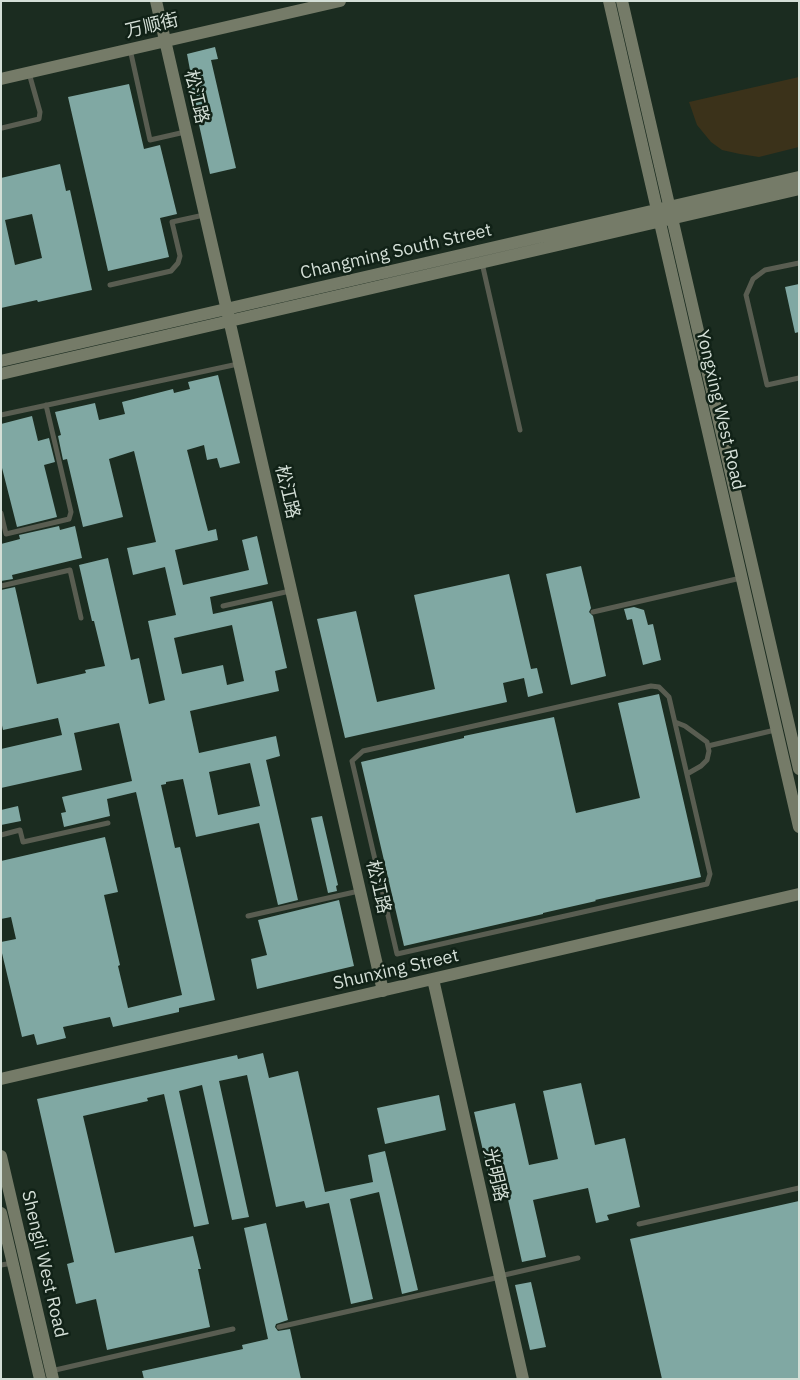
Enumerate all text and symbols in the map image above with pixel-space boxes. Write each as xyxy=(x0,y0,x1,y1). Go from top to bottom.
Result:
street label: 万顺街 xyxy=(123,9,181,43)
street label: 松江路 xyxy=(179,68,213,126)
street label: Changming South Street xyxy=(298,219,494,285)
street label: Yongxing West Road xyxy=(691,328,749,492)
street label: 松江路 xyxy=(270,463,304,521)
street label: 松江路 xyxy=(361,858,395,916)
street label: Shunxing Street xyxy=(331,945,461,995)
street label: 光明路 xyxy=(478,1146,512,1204)
street label: Shengli West Road xyxy=(17,1188,71,1340)

